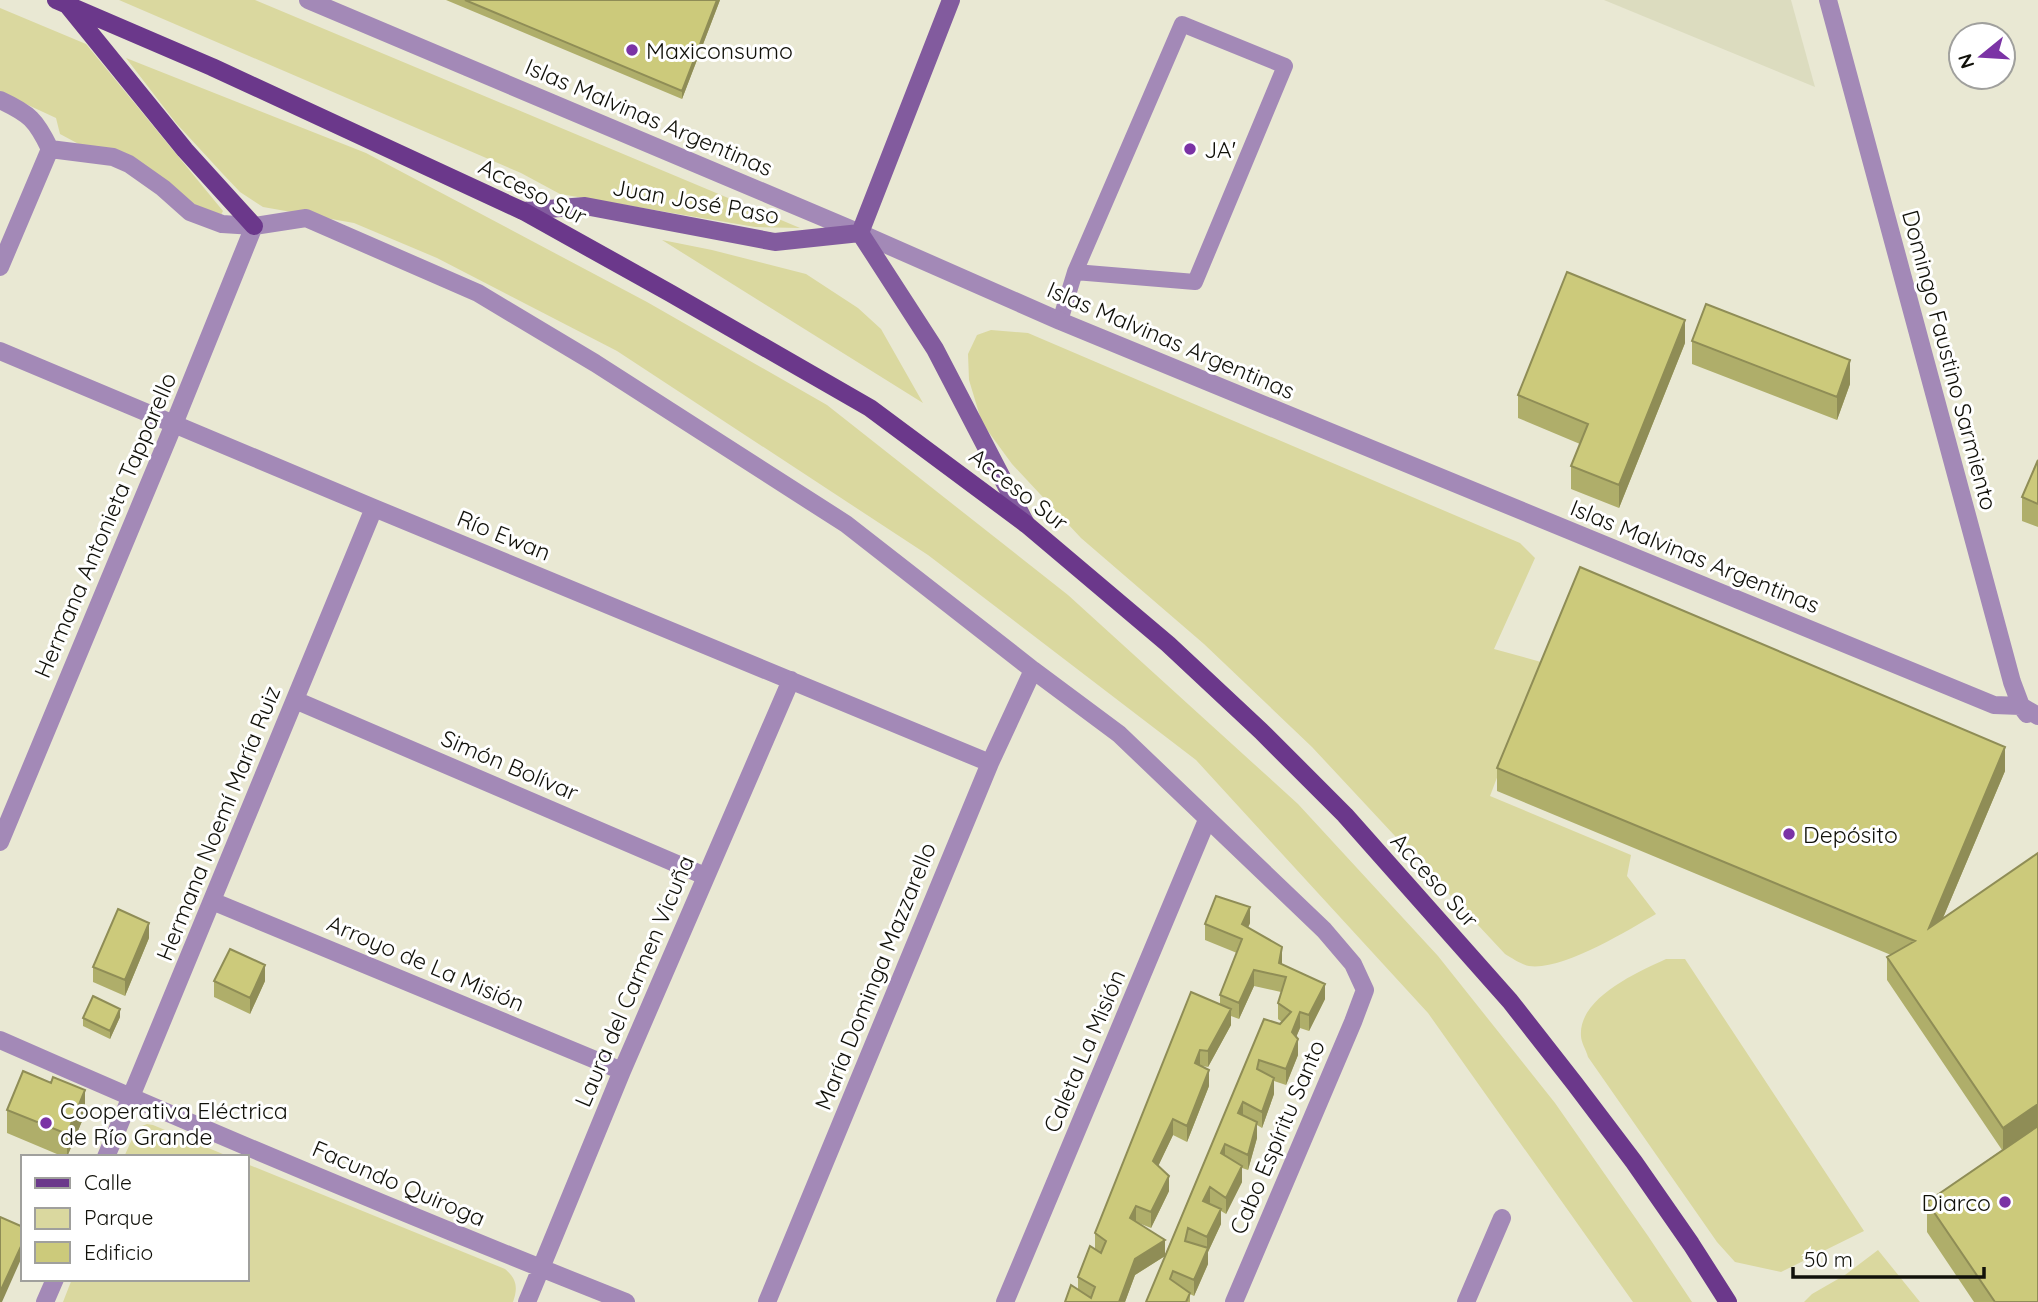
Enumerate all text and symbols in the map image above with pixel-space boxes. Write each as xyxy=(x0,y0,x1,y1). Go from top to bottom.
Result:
north arrow xyxy=(1947,21,2017,91)
place label: Maxiconsumo xyxy=(646,36,793,65)
marker: Maxiconsumo xyxy=(624,42,640,58)
text: N xyxy=(1952,51,1979,72)
street label: Islas Malvinas Argentinas xyxy=(521,52,777,182)
place label: JA' xyxy=(1204,135,1236,164)
marker: JA' xyxy=(1182,141,1198,157)
street label: Acceso Sur xyxy=(474,151,592,231)
street label: Juan José Paso xyxy=(610,172,782,230)
street label: Domingo Faustino Sarmiento xyxy=(1896,207,2004,513)
street label: Islas Malvinas Argentinas xyxy=(1043,275,1299,405)
street label: Hermana Antonieta Tapparello xyxy=(27,368,183,682)
street label: Acceso Sur xyxy=(964,441,1074,537)
street label: Islas Malvinas Argentinas xyxy=(1566,493,1824,619)
street label: Río Ewan xyxy=(453,503,555,567)
street label: Hermana Noemí María Ruiz xyxy=(150,681,286,965)
street label: Simón Bolívar xyxy=(437,723,583,807)
place label: Depósito xyxy=(1803,820,1898,849)
marker: Depósito xyxy=(1781,826,1797,842)
street label: Acceso Sur xyxy=(1385,827,1485,933)
street label: María Dominga Mazzarello xyxy=(808,838,942,1114)
street label: Laura del Carmen Vicuña xyxy=(568,851,700,1111)
street label: Arroyo de La Misión xyxy=(323,908,529,1018)
street label: Caleta La Misión xyxy=(1037,965,1131,1137)
street label: Cabo Espíritu Santo xyxy=(1223,1035,1331,1239)
place label: Cooperativa Eléctrica de Río Grande xyxy=(60,1096,288,1151)
marker: Cooperativa Eléctrica de Río Grande xyxy=(38,1115,54,1131)
street label: Facundo Quiroga xyxy=(308,1133,490,1233)
legend xyxy=(21,1155,248,1281)
text: Calle xyxy=(84,1169,132,1195)
place label: Diarco xyxy=(1921,1188,1991,1217)
marker: Diarco xyxy=(1997,1194,2013,1210)
text: Parque xyxy=(84,1204,153,1230)
scale bar xyxy=(1793,1236,1984,1280)
text: Edificio xyxy=(84,1239,153,1265)
text: 50 m xyxy=(1804,1246,1853,1272)

